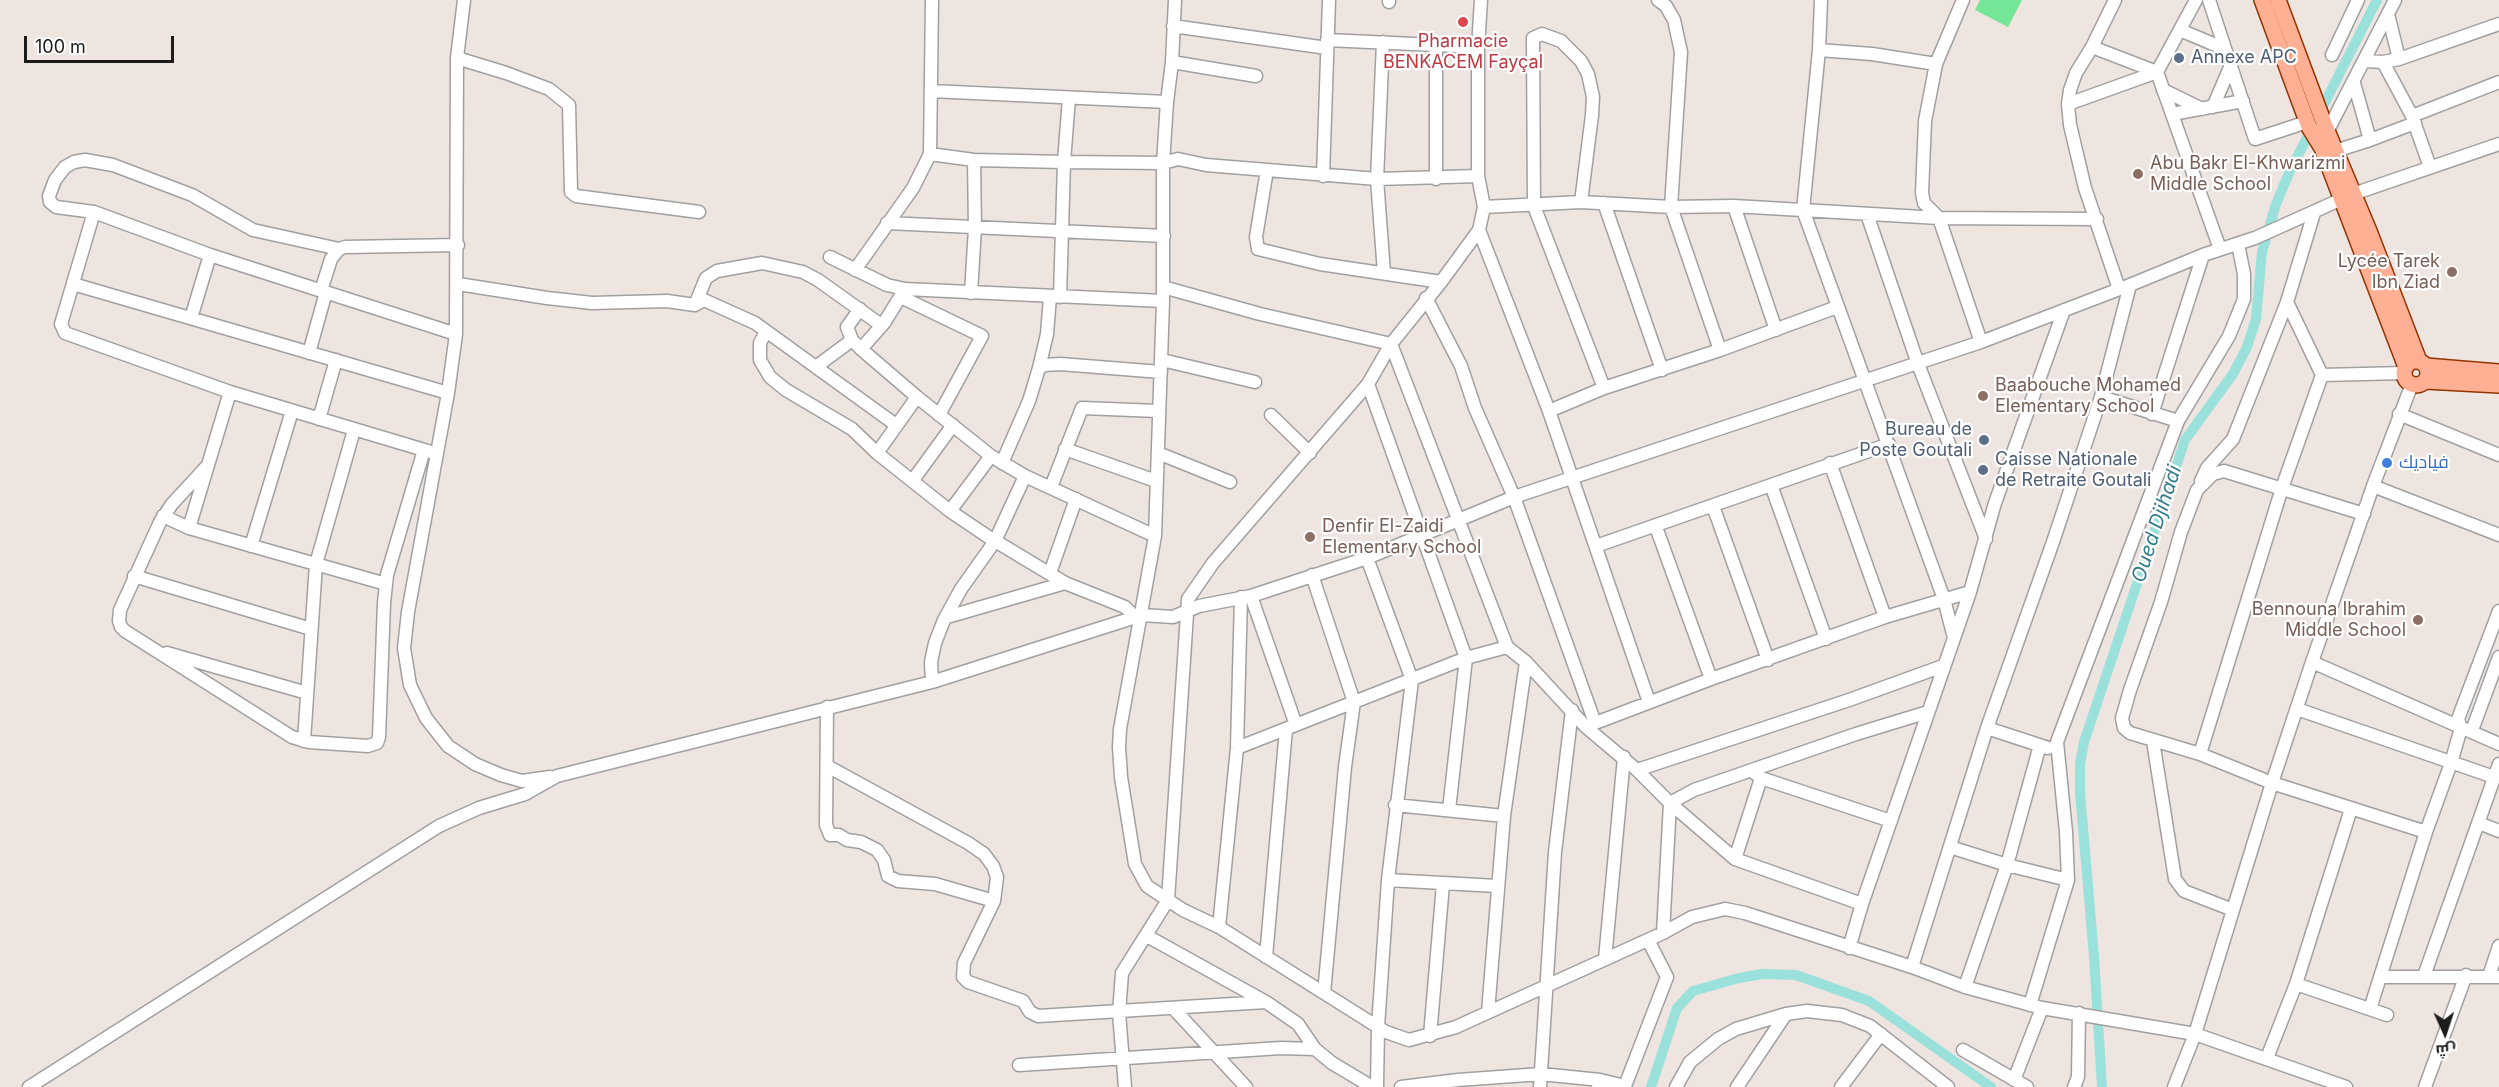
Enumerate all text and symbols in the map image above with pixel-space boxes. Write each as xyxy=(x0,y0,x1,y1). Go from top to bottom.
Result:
marker: Pharmacie BENKACEM Fayçal xyxy=(1456,15,1470,29)
scale bar xyxy=(27,24,177,62)
place label: Pharmacie BENKACEM Fayçal xyxy=(1383,31,1543,74)
text: 100 m xyxy=(35,36,86,57)
place label: Annexe APC xyxy=(2191,47,2297,69)
marker: Annexe APC xyxy=(2172,51,2186,65)
place label: Abu Bakr El-Khwarizmi Middle School xyxy=(2150,153,2345,195)
marker: Abu Bakr El-Khwarizmi Middle School xyxy=(2131,167,2145,181)
place label: Lycée Tarek Ibn Ziad xyxy=(2338,251,2440,294)
marker: Lycée Tarek Ibn Ziad xyxy=(2445,265,2459,279)
place label: Baabouche Mohamed Elementary School xyxy=(1995,375,2181,418)
marker: Baabouche Mohamed Elementary School xyxy=(1976,389,1990,403)
place label: Bureau de Poste Goutali xyxy=(1859,419,1972,462)
marker: Bureau de Poste Goutali xyxy=(1977,433,1991,447)
place label: Caisse Nationale de Retraite Goutali xyxy=(1995,449,2151,492)
place label: فياديك xyxy=(2399,452,2449,474)
marker: فياديك xyxy=(2380,456,2394,470)
water label: Oued Djihadi xyxy=(2127,462,2187,586)
marker: Caisse Nationale de Retraite Goutali xyxy=(1976,463,1990,477)
place label: Denfir El-Zaidi Elementary School xyxy=(1322,516,1481,558)
marker: Denfir El-Zaidi Elementary School xyxy=(1303,530,1317,544)
place label: Bennouna Ibrahim Middle School xyxy=(2252,599,2406,642)
marker: Bennouna Ibrahim Middle School xyxy=(2411,613,2425,627)
north arrow xyxy=(2415,1003,2475,1063)
text: ش xyxy=(2435,1040,2457,1061)

